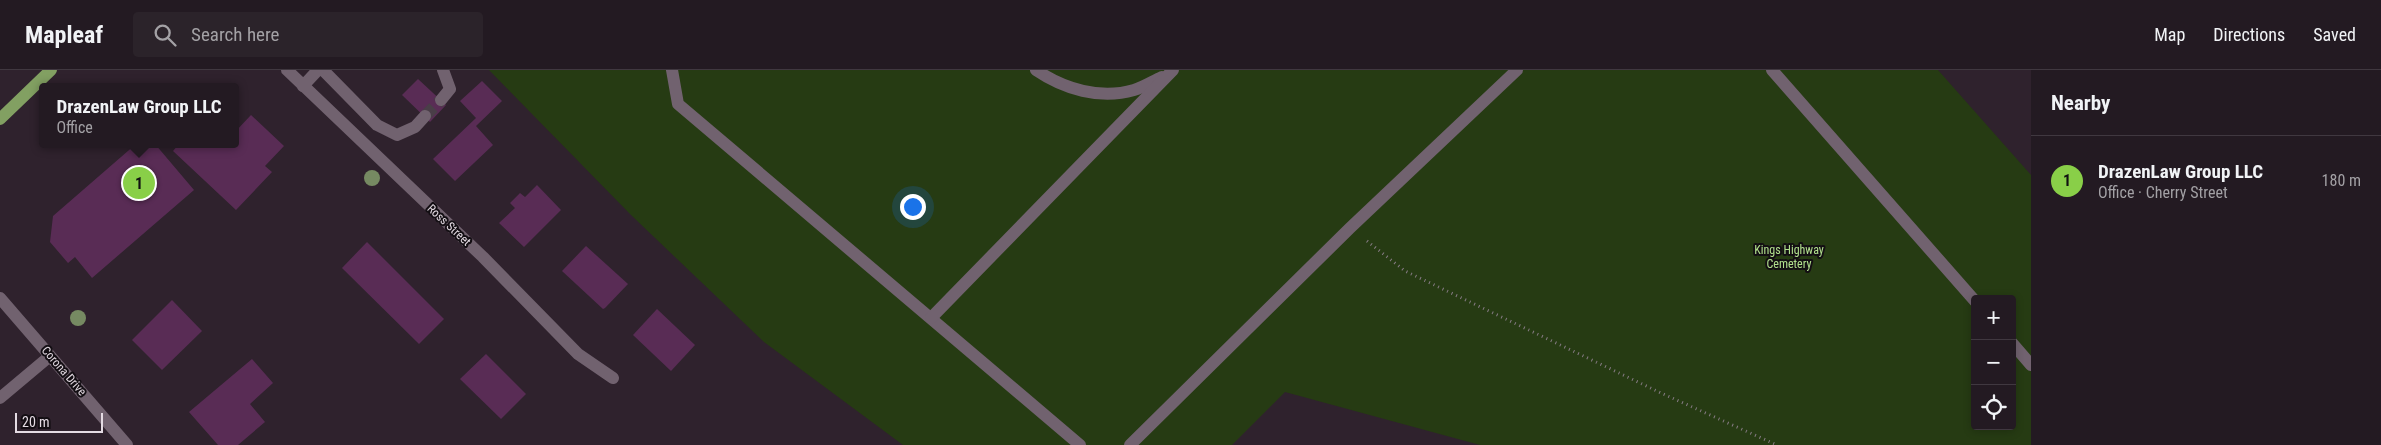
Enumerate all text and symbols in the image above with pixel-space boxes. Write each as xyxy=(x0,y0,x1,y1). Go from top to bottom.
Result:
search box xyxy=(133,12,483,57)
text: Mapleaf xyxy=(25,21,103,49)
icon: search xyxy=(151,21,179,49)
text: Search here xyxy=(191,23,279,46)
text: Map xyxy=(2154,24,2185,45)
text: Directions xyxy=(2213,24,2285,45)
text: Saved xyxy=(2313,24,2356,45)
popup xyxy=(39,83,239,148)
text: Nearby xyxy=(2051,91,2110,115)
text: DrazenLaw Group LLC xyxy=(56,95,222,118)
text: Office xyxy=(56,118,93,137)
text: DrazenLaw Group LLC xyxy=(2098,160,2263,183)
pin: 1 xyxy=(123,164,155,202)
text: 1 xyxy=(2063,171,2071,190)
text: 180 m xyxy=(2322,171,2361,190)
text: Office · Cherry Street xyxy=(2098,183,2228,202)
your location xyxy=(900,194,926,220)
street label: Ross Street xyxy=(424,201,474,249)
park label: Kings Highway Cemetery xyxy=(1754,243,1824,271)
map controls xyxy=(1971,295,2016,430)
button: + xyxy=(1971,295,2016,340)
button: − xyxy=(1971,340,2016,385)
street label: Corona Drive xyxy=(39,344,89,399)
button: locate xyxy=(1971,385,2016,430)
scale bar xyxy=(15,410,102,433)
text: 20 m xyxy=(22,414,50,430)

